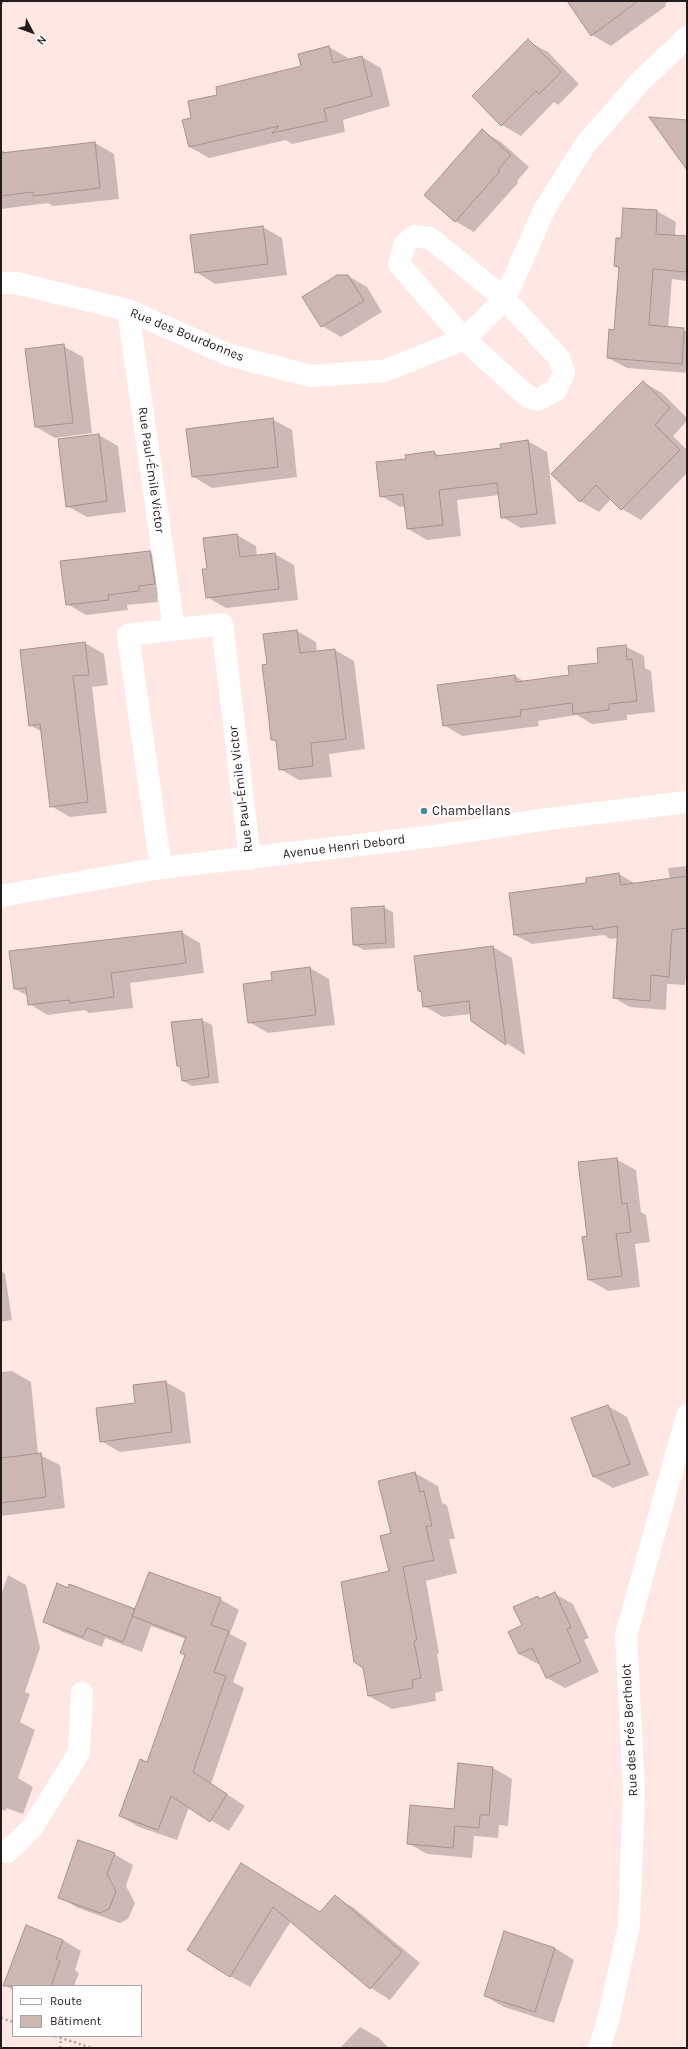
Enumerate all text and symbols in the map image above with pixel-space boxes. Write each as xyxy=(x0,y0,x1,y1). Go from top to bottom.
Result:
north arrow xyxy=(12,12,52,52)
text: N xyxy=(34,33,49,47)
street label: Rue des Bourdonnes xyxy=(128,305,246,365)
street label: Rue Paul-Émile Victor xyxy=(134,406,168,534)
street label: Rue Paul-Émile Victor xyxy=(226,725,256,853)
place label: Chambellans xyxy=(432,803,511,819)
marker: Chambellans xyxy=(419,806,429,816)
street label: Avenue Henri Debord xyxy=(282,832,406,862)
street label: Rue des Prés Berthelot xyxy=(619,1663,641,1797)
legend xyxy=(12,1985,142,2037)
text: Route xyxy=(50,1994,82,2008)
text: Bâtiment xyxy=(50,2014,101,2028)

